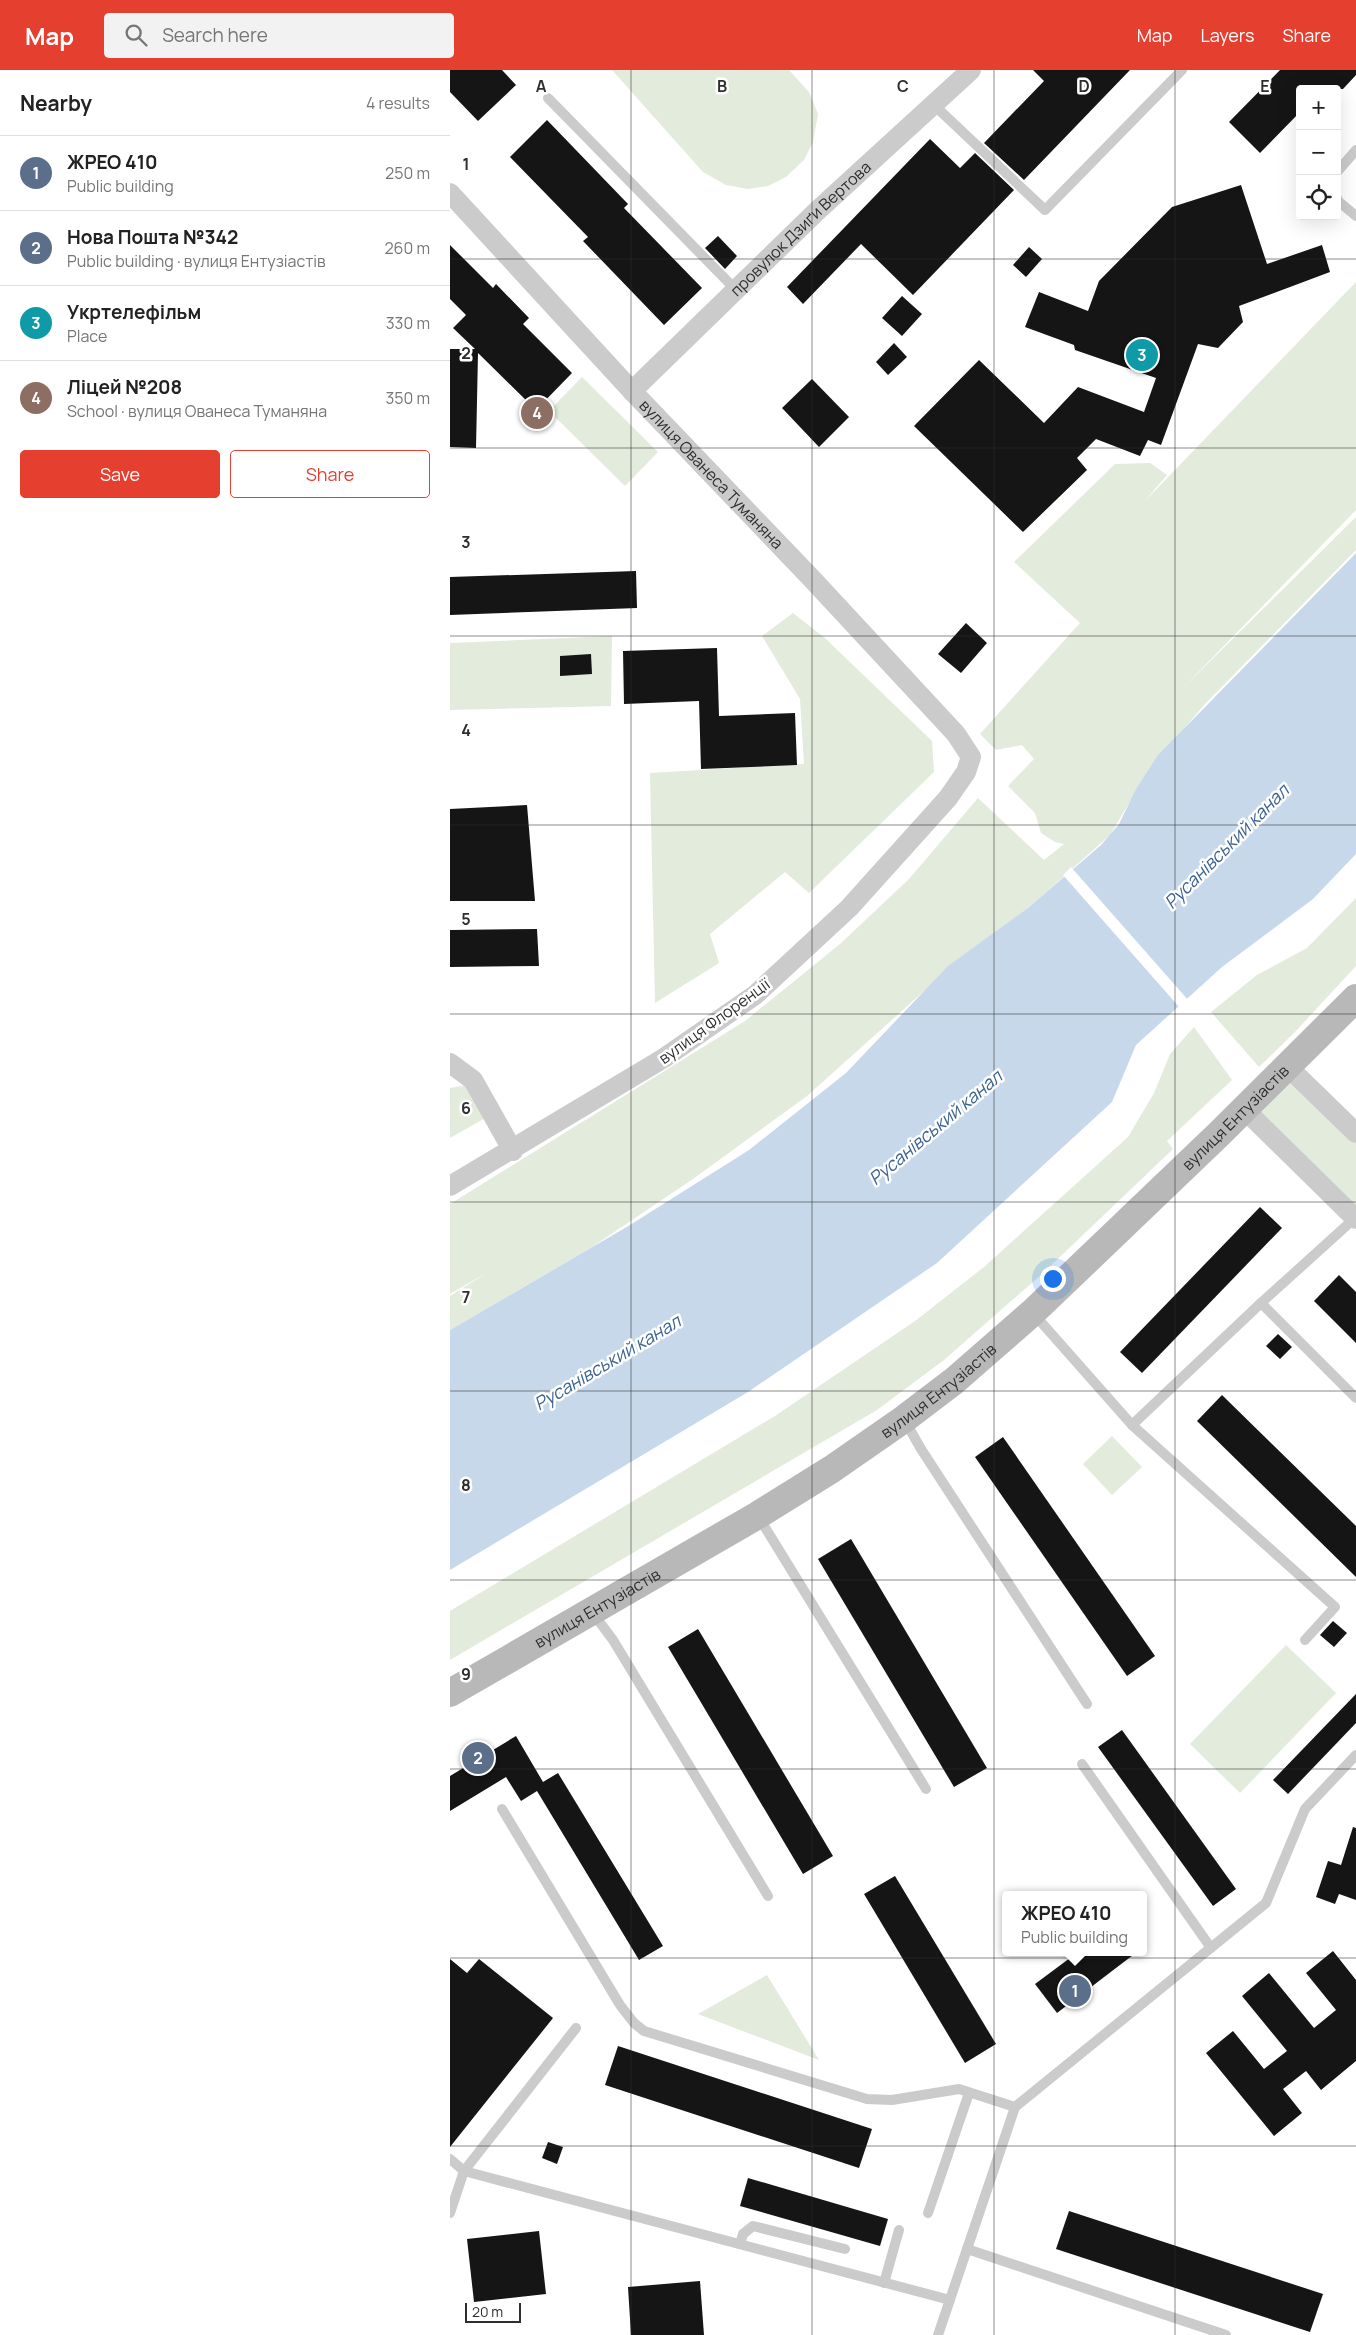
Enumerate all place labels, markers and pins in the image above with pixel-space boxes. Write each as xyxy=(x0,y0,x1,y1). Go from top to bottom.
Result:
pin: 3 xyxy=(1126,336,1158,374)
pin: 4 xyxy=(521,394,553,432)
pin: 2 xyxy=(462,1739,494,1777)
pin: 1 xyxy=(1059,1972,1091,2010)

